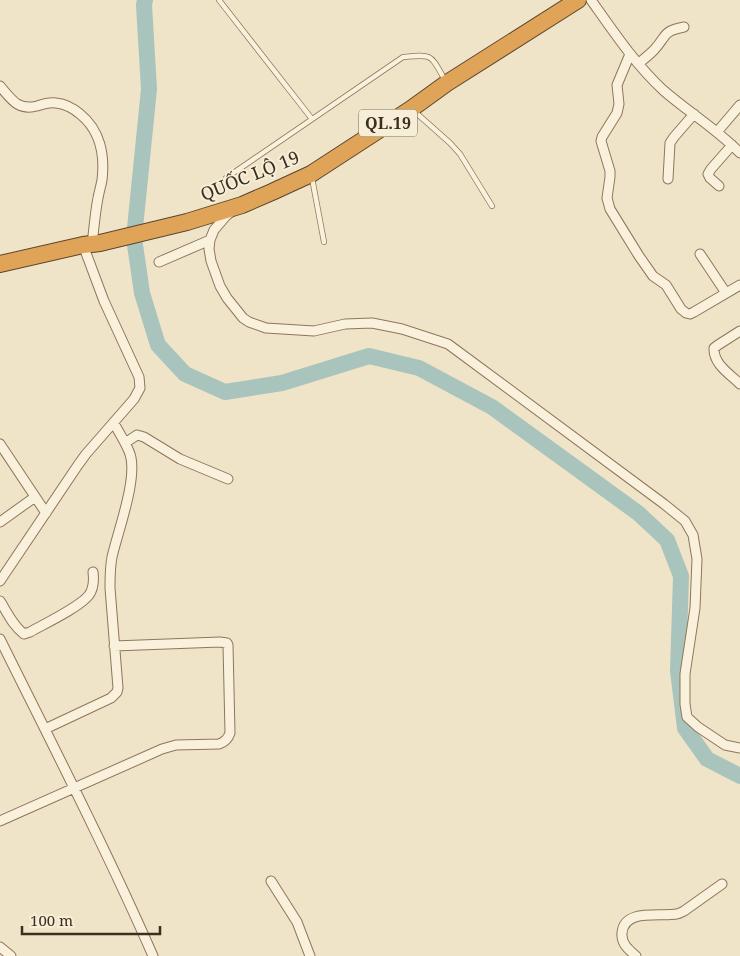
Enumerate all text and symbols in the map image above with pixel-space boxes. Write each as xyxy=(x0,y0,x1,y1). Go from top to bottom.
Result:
road number: QL.19 xyxy=(359,110,417,136)
street label: QUỐC LỘ 19 xyxy=(197,144,303,206)
scale bar xyxy=(22,904,160,936)
text: 100 m xyxy=(30,910,73,930)

